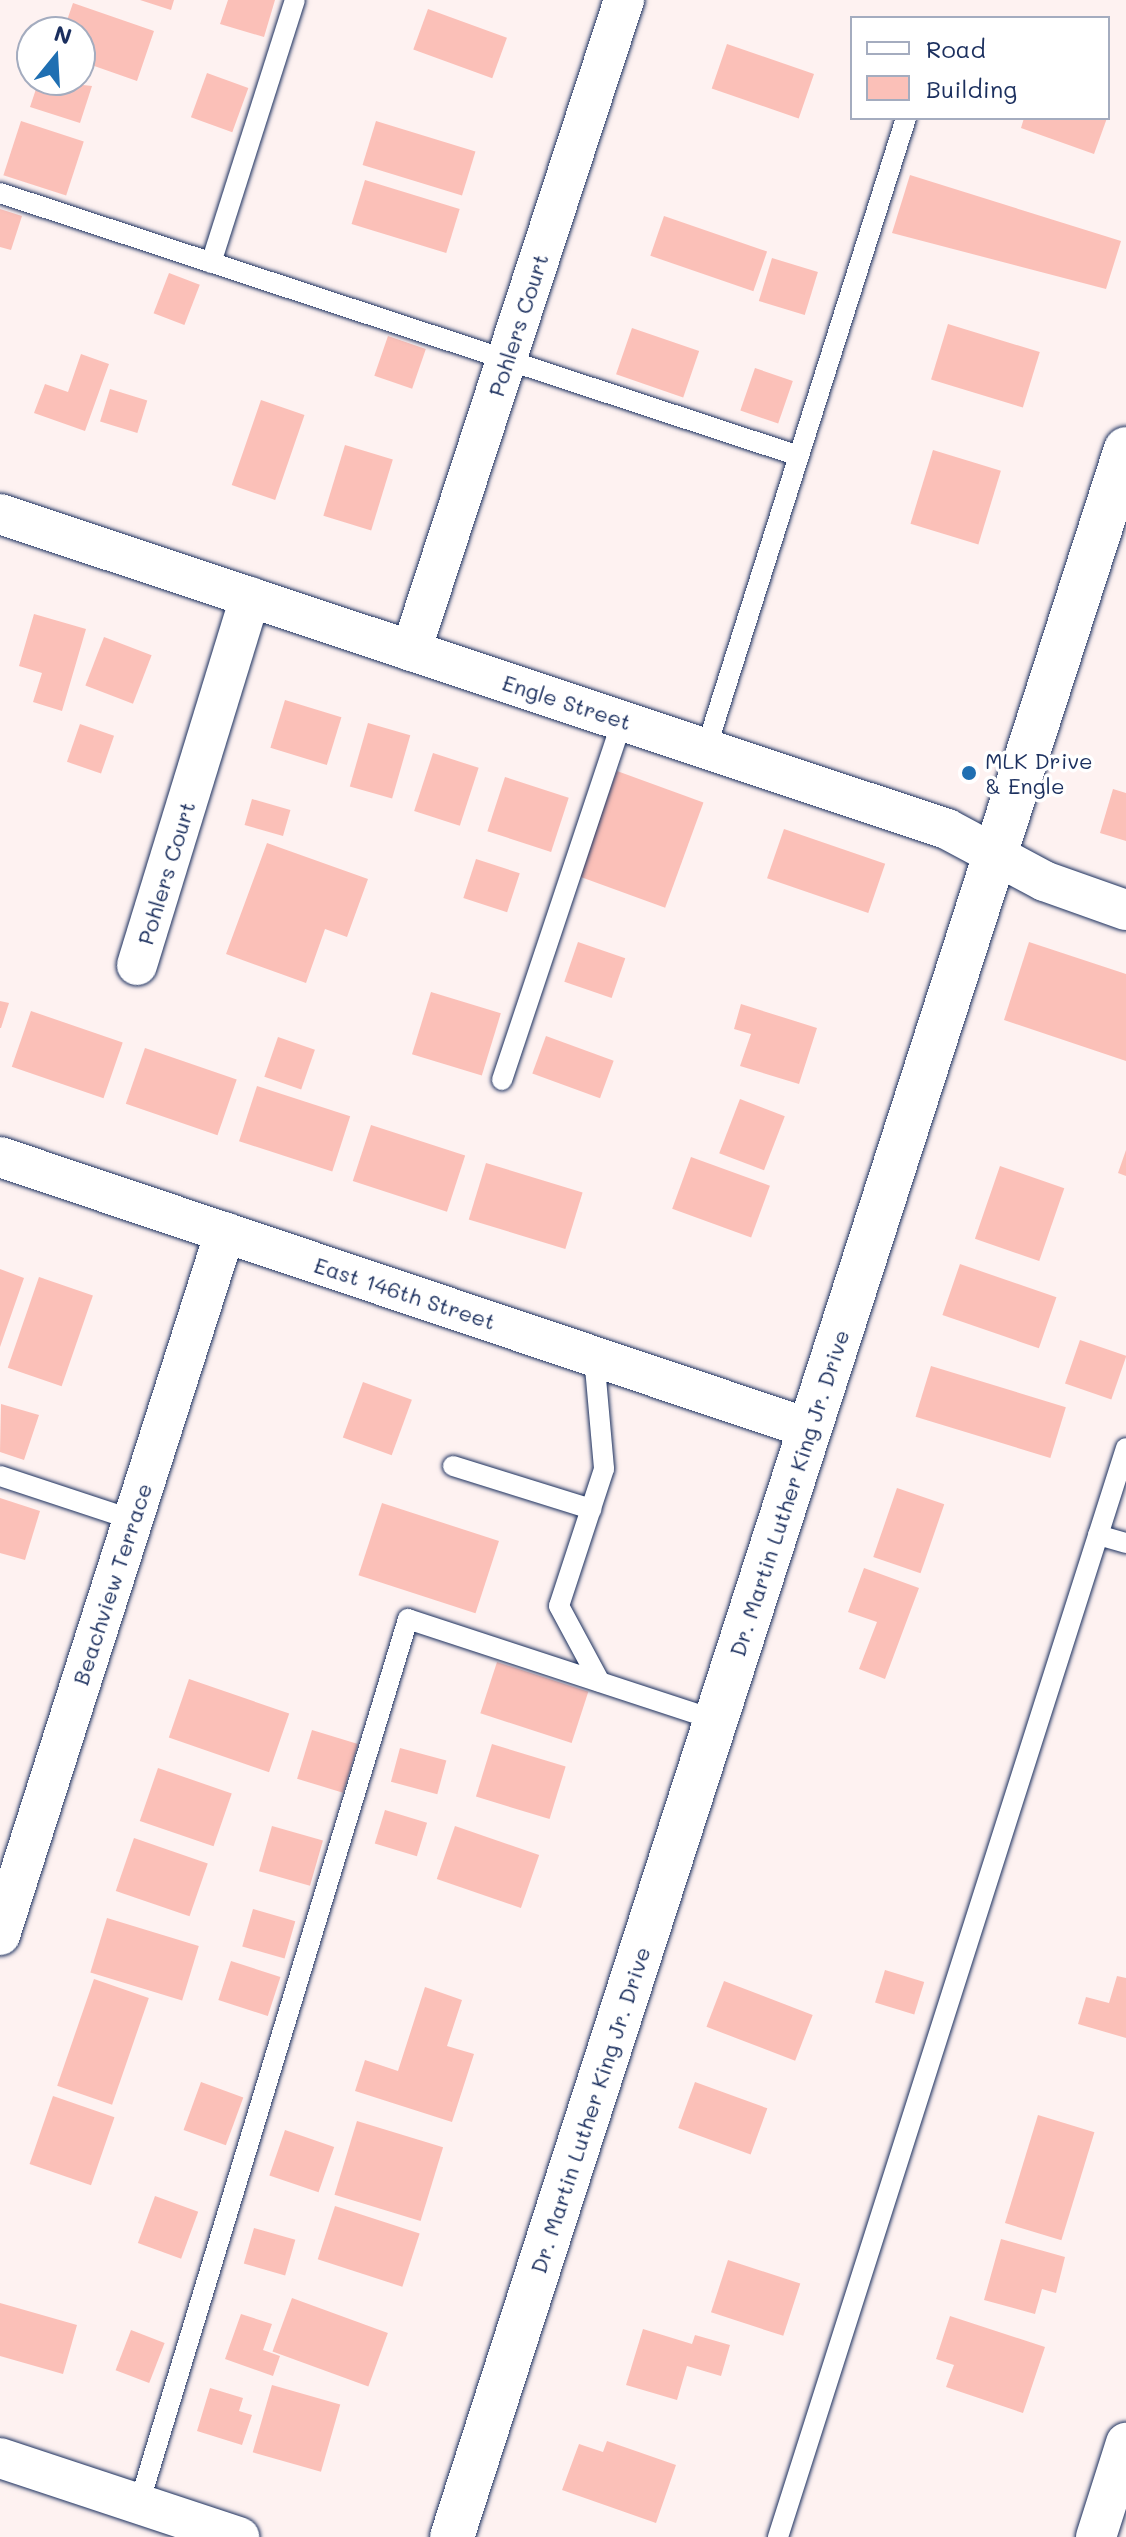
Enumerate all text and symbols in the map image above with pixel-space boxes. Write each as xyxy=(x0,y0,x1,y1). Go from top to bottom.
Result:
north arrow xyxy=(16,16,96,96)
legend xyxy=(850,16,1110,120)
text: N xyxy=(51,18,75,51)
text: Road xyxy=(926,33,986,64)
text: Building xyxy=(926,73,1017,104)
street label: Pohlers Court xyxy=(483,250,553,400)
street label: Engle Street xyxy=(499,669,635,735)
place label: MLK Drive & Engle xyxy=(985,747,1093,798)
marker: MLK Drive & Engle xyxy=(960,764,978,782)
street label: Pohlers Court xyxy=(132,798,200,948)
street label: East 146th Street xyxy=(311,1251,499,1335)
street label: Dr. Martin Luther King Jr. Drive xyxy=(724,1326,854,1660)
street label: Beachview Terrace xyxy=(67,1480,157,1688)
street label: Dr. Martin Luther King Jr. Drive xyxy=(525,1943,655,2277)

